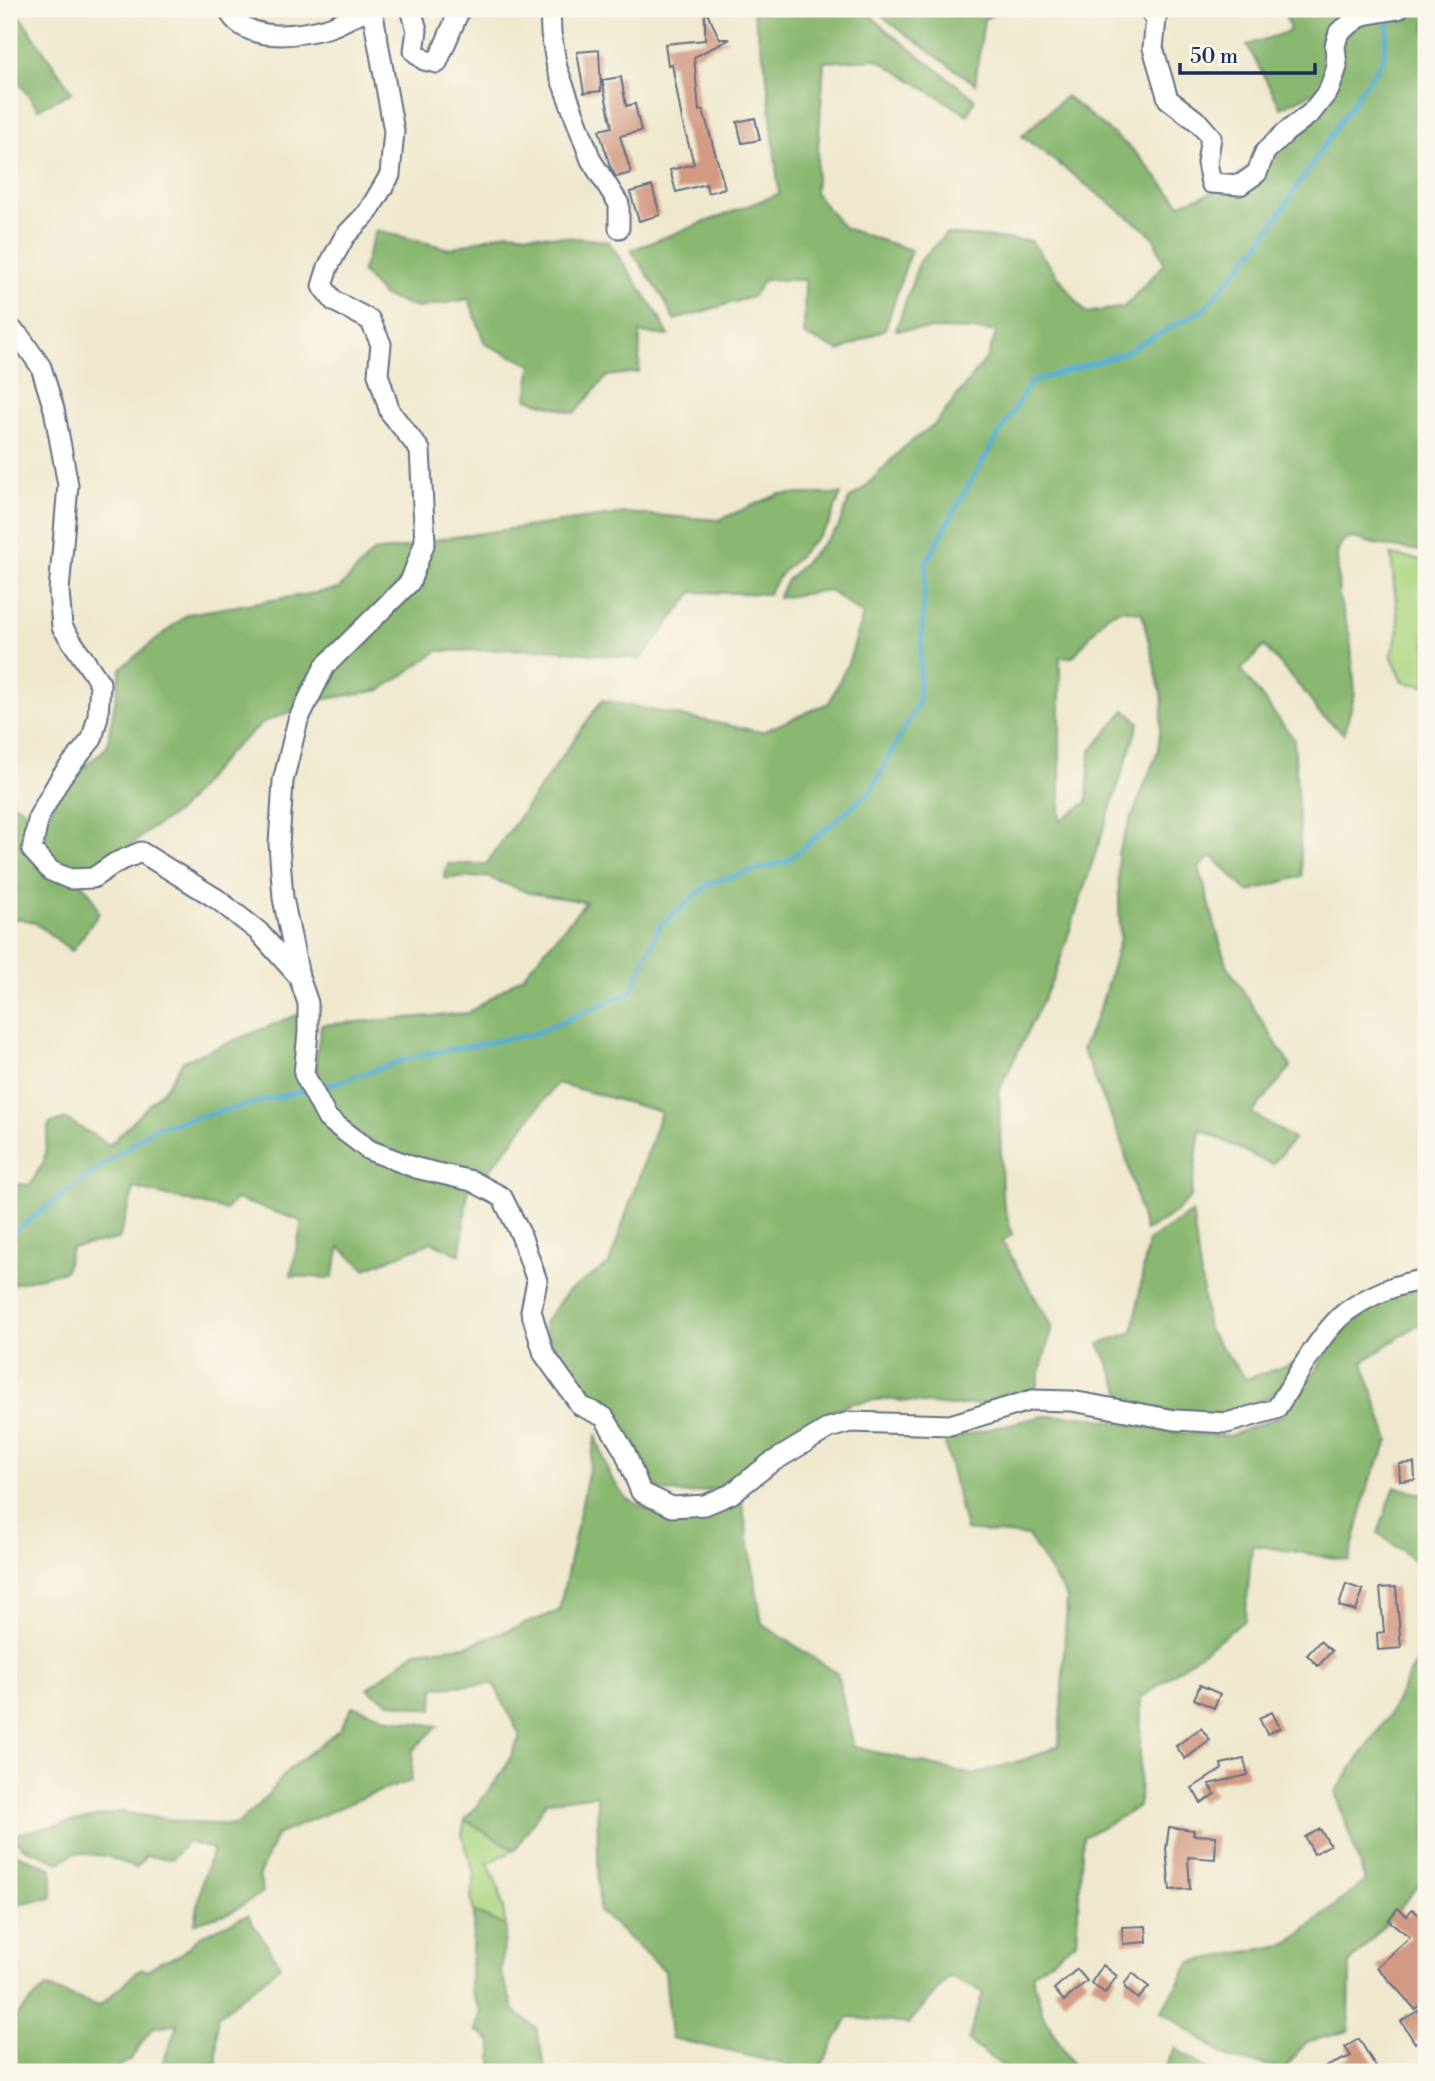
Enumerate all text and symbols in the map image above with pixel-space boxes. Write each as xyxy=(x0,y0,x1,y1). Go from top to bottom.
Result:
scale bar xyxy=(1180,32,1314,76)
text: 50 m xyxy=(1190,44,1238,70)

